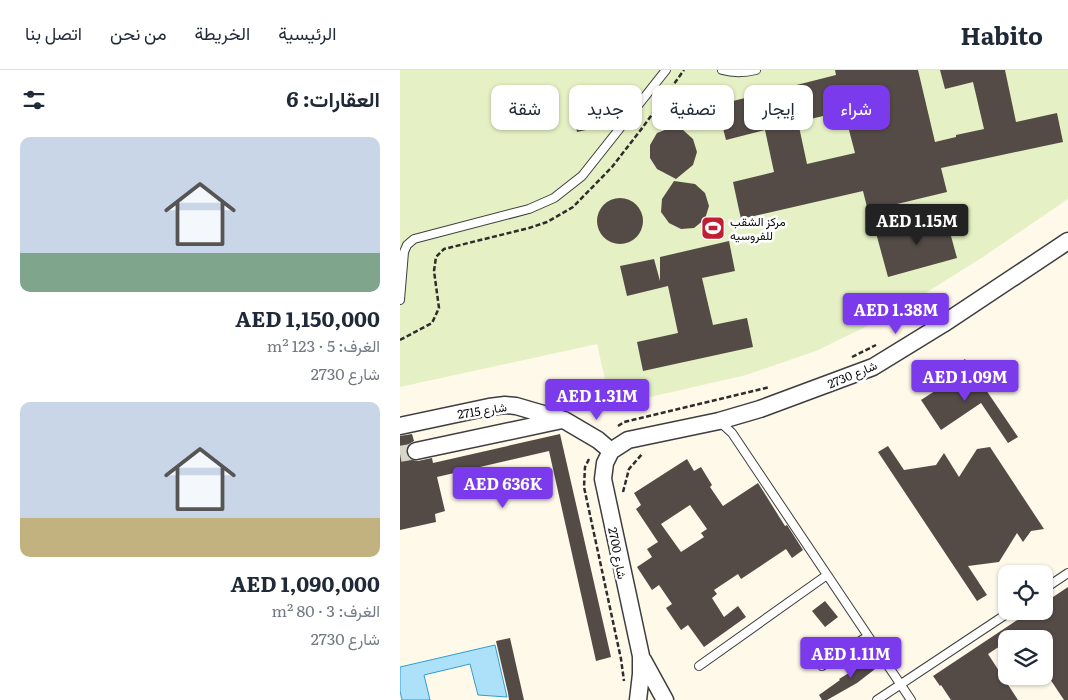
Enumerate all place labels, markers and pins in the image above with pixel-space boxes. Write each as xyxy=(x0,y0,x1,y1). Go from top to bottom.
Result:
pin: AED 1.15M xyxy=(860,204,974,246)
place label: مركز الشقب للفروسيه xyxy=(730,212,786,244)
sports icon: مركز الشقب للفروسيه xyxy=(700,215,726,241)
pin: AED 1.38M xyxy=(839,292,953,335)
pin: AED 1.09M xyxy=(908,360,1022,402)
pin: AED 1.31M xyxy=(540,378,654,421)
pin: AED 636K xyxy=(451,466,555,509)
pin: AED 1.11M xyxy=(794,636,908,679)

